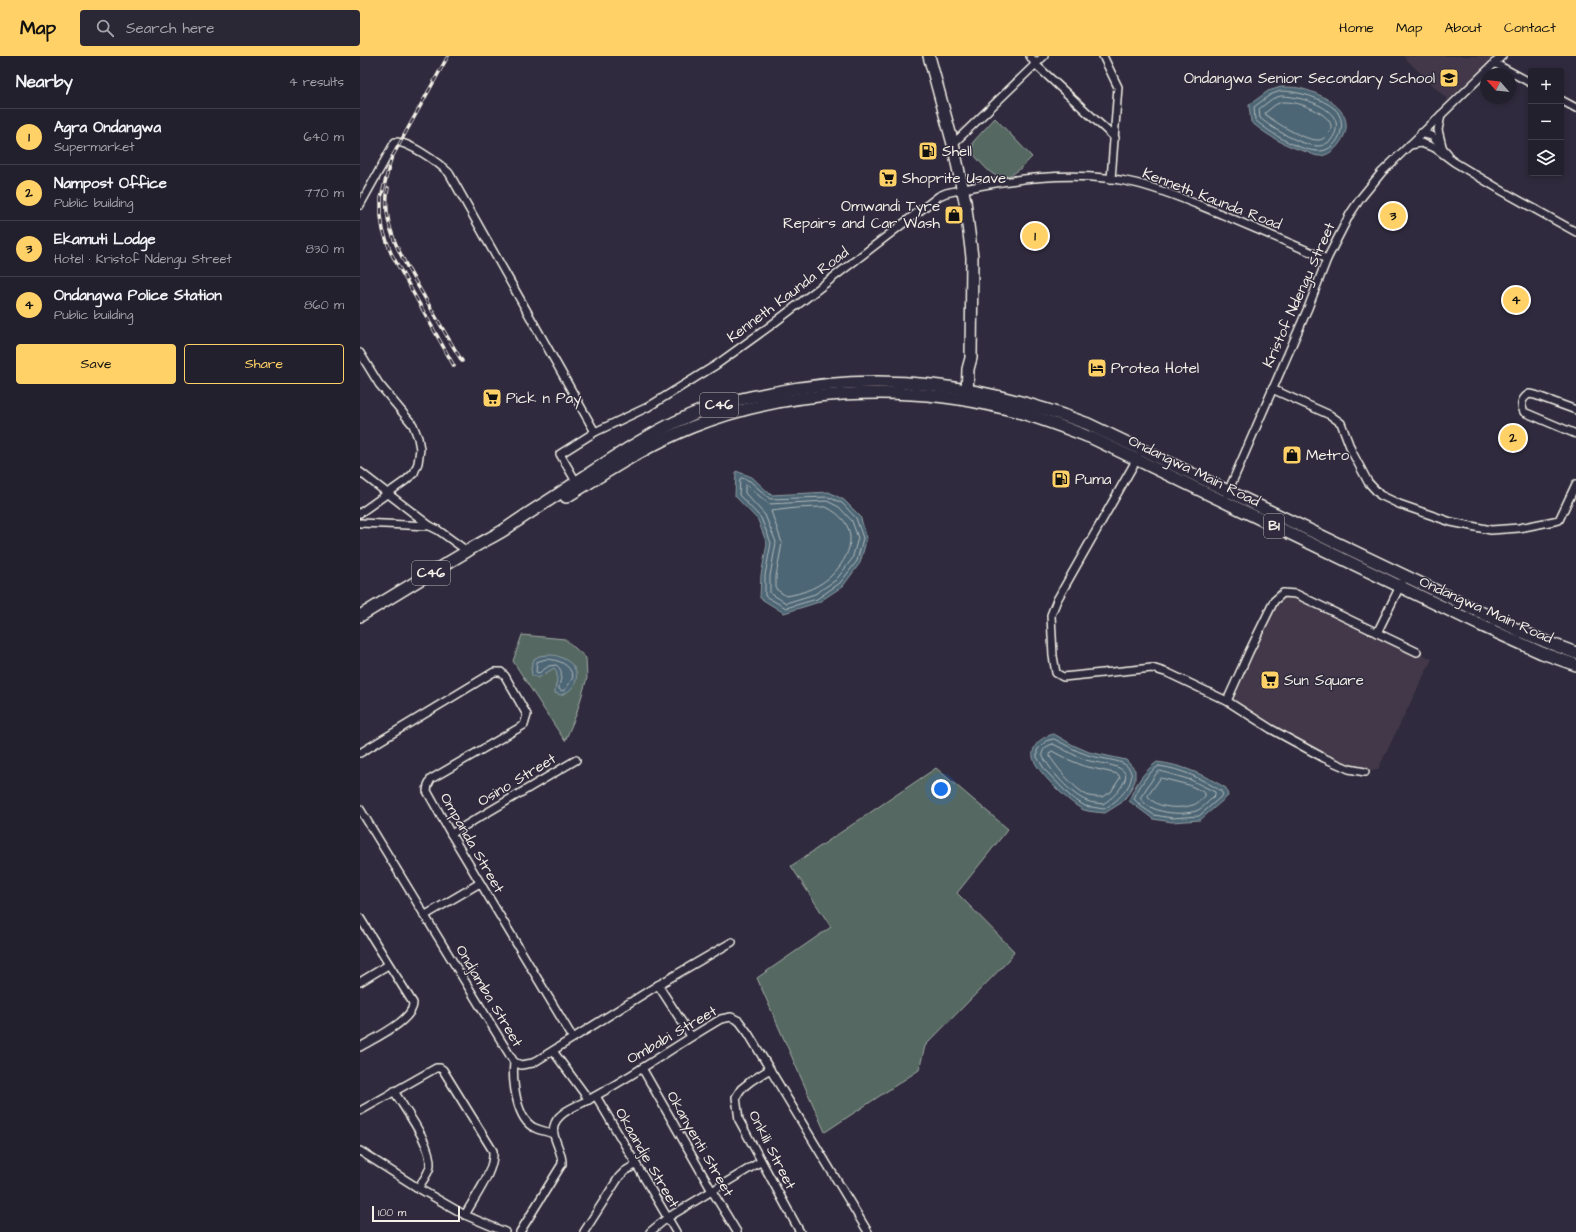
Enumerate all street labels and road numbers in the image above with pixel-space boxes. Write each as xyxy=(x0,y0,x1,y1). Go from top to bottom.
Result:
street label: Kenneth Kaunda Road xyxy=(1139,163,1285,235)
street label: Kristof Ndengu Street xyxy=(1257,219,1341,371)
street label: Kenneth Kaunda Road xyxy=(723,242,853,348)
road number: C46 xyxy=(700,393,738,417)
street label: Ondangwa Main Road xyxy=(1124,430,1264,513)
road number: B1 xyxy=(1264,514,1284,538)
road number: C46 xyxy=(412,561,450,585)
street label: Ondangwa Main Road xyxy=(1415,571,1556,650)
street label: Osino Street xyxy=(474,748,560,812)
street label: Ompanda Street xyxy=(435,789,509,897)
street label: Ondjamba Street xyxy=(450,941,528,1051)
street label: Ombabi Street xyxy=(623,1001,721,1069)
street label: Okanyenti Street xyxy=(660,1087,739,1201)
street label: Okaandje Street xyxy=(610,1104,684,1212)
street label: Onkili Street xyxy=(743,1107,801,1193)

